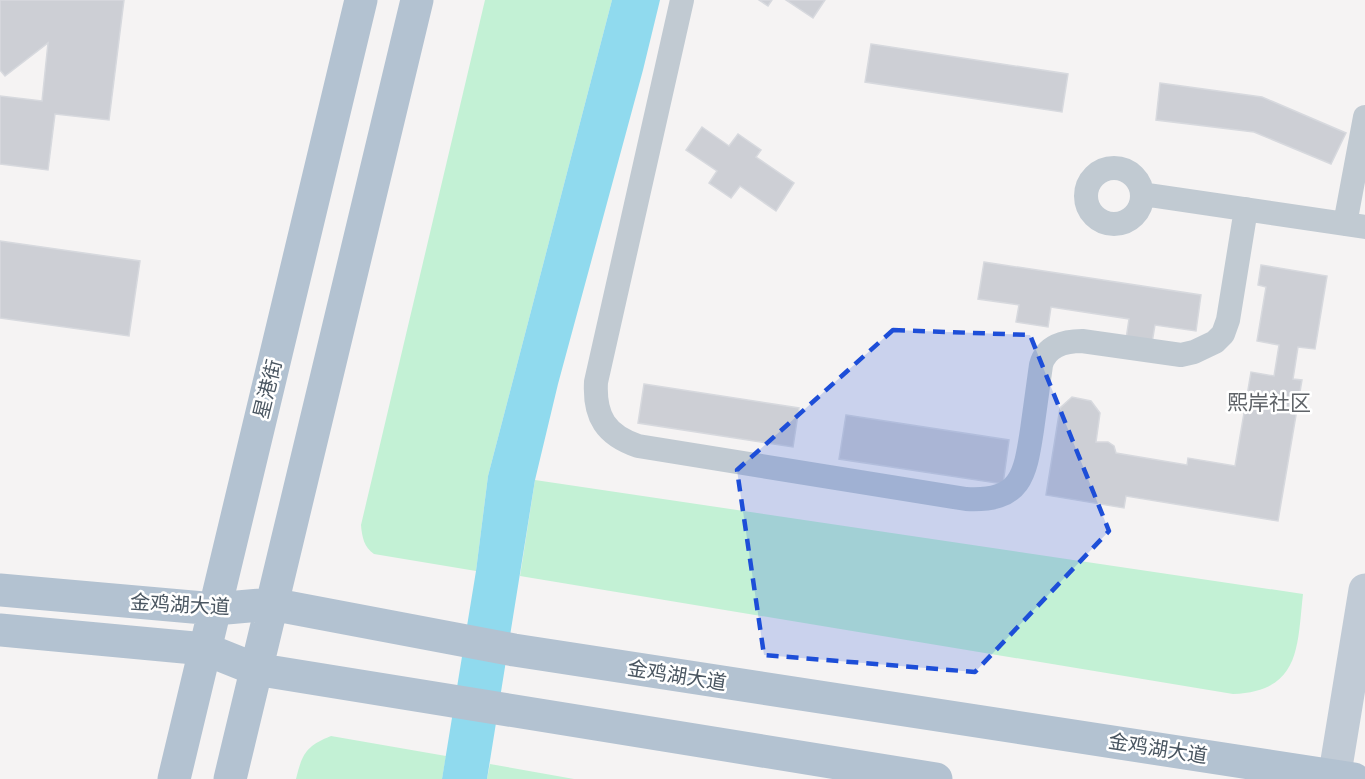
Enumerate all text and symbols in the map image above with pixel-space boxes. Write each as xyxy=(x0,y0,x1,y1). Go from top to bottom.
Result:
street label: 星港街 xyxy=(247,357,287,421)
district label: 熙岸社区 xyxy=(1227,388,1311,416)
street label: 金鸡湖大道 xyxy=(129,588,231,620)
street label: 金鸡湖大道 xyxy=(626,654,728,696)
street label: 金鸡湖大道 xyxy=(1107,727,1209,769)

